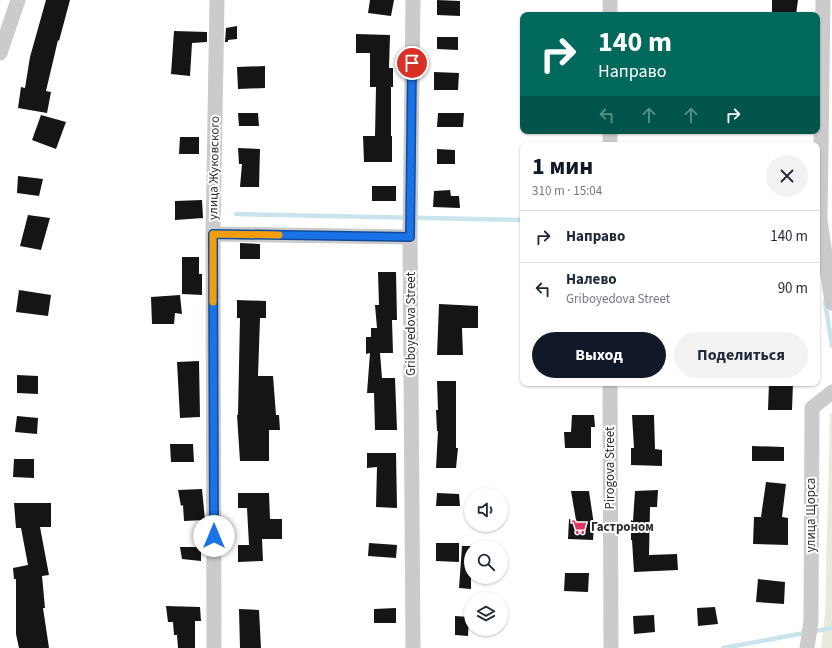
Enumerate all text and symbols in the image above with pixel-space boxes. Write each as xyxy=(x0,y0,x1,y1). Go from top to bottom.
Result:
text: 140 m xyxy=(598,22,672,62)
icon: right xyxy=(532,28,584,80)
pin xyxy=(395,46,429,80)
icon: arrive xyxy=(401,52,423,74)
text: Направо xyxy=(598,59,666,84)
icon: left xyxy=(596,104,618,126)
icon: ahead xyxy=(638,104,660,126)
icon: ahead xyxy=(680,104,702,126)
icon: right xyxy=(722,104,744,126)
street label: улица Жуковского xyxy=(204,116,224,220)
text: 1 мин xyxy=(532,149,593,184)
button: close xyxy=(766,155,808,197)
text: 310 m · 15:04 xyxy=(532,182,602,200)
icon: right xyxy=(532,226,554,248)
text: Направо xyxy=(566,226,625,247)
text: 140 m xyxy=(770,226,808,247)
text: Налево xyxy=(566,269,617,290)
street label: Griboyedova Street xyxy=(402,271,420,376)
icon: left xyxy=(532,278,554,300)
text: 90 m xyxy=(778,278,808,299)
text: Griboyedova Street xyxy=(566,290,670,308)
button: Выход xyxy=(532,332,666,378)
button: Поделиться xyxy=(674,332,808,378)
street label: Pirogova Street xyxy=(601,426,619,509)
street label: улица Щорса xyxy=(802,478,820,552)
map controls xyxy=(464,488,508,636)
button: sound xyxy=(464,488,508,532)
position arrow xyxy=(193,515,235,557)
supermarket icon: Гастроном xyxy=(570,518,588,536)
place label: Гастроном xyxy=(591,518,654,536)
button: search xyxy=(464,540,508,584)
button: layers xyxy=(464,592,508,636)

